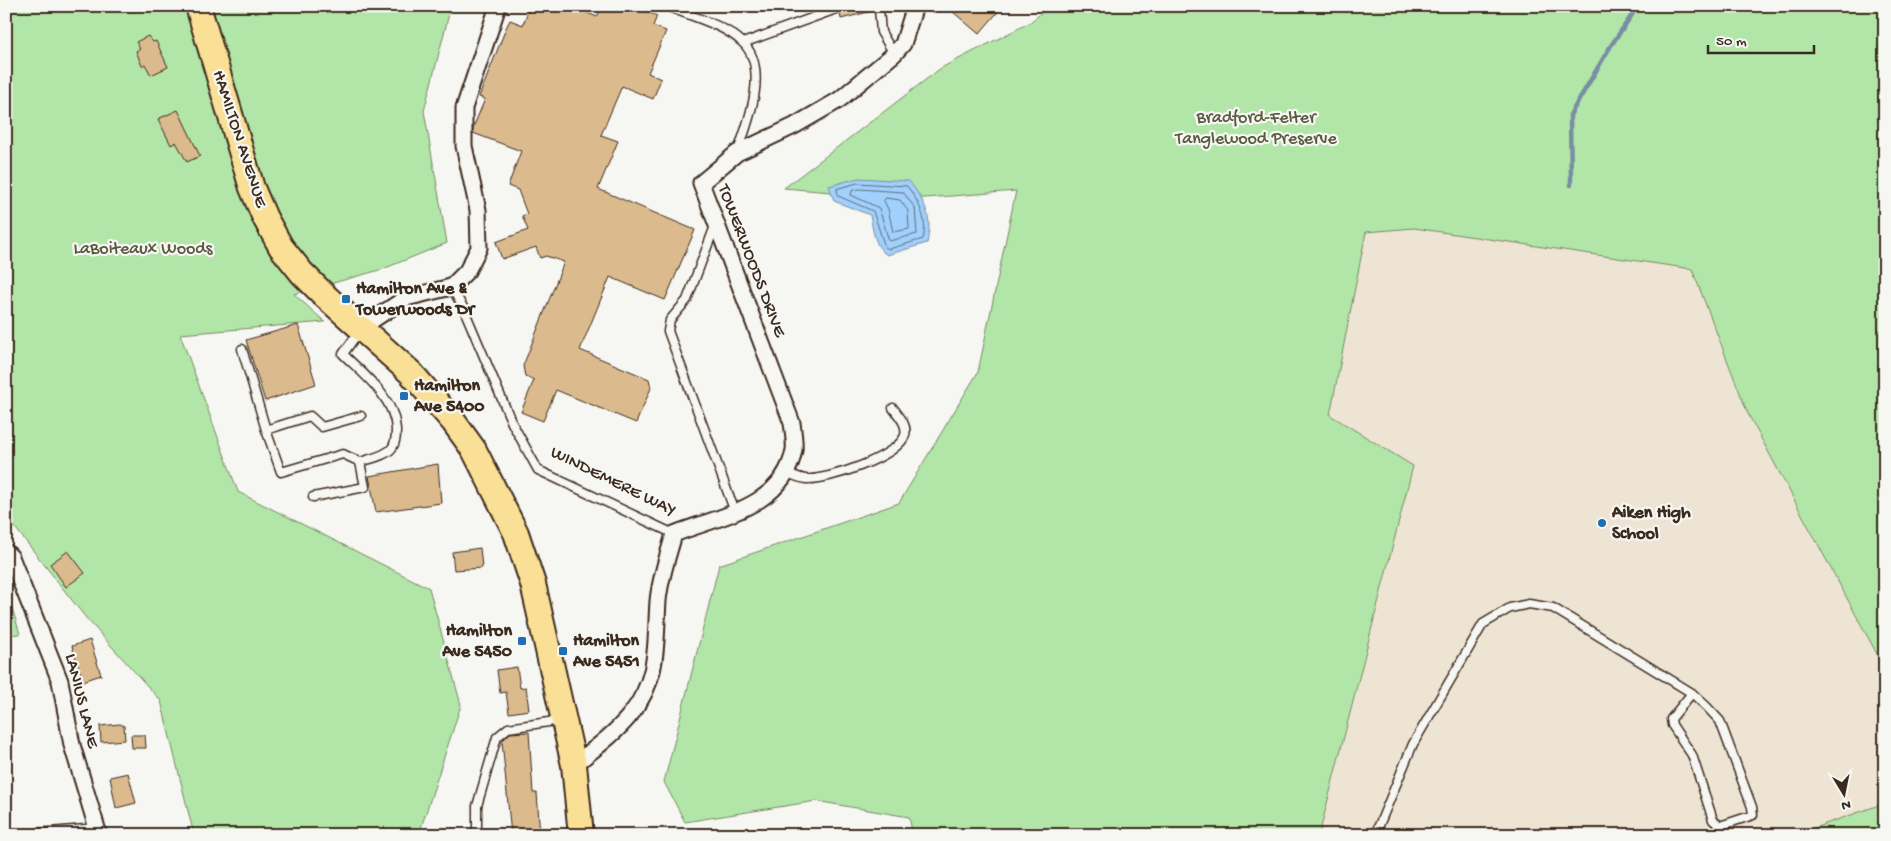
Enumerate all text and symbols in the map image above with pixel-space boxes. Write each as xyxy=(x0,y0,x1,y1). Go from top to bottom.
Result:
scale bar xyxy=(1708,22,1815,54)
text: 50 m xyxy=(1716,33,1747,51)
street label: HAMILTON AVENUE xyxy=(207,68,271,211)
park label: Bradford-Felter Tanglewood Preserve xyxy=(1174,108,1337,150)
street label: TOWERWOODS DRIVE xyxy=(712,181,790,341)
park label: LaBoiteaux Woods xyxy=(74,239,214,260)
place label: Hamilton Ave & Towerwoods Dr xyxy=(354,279,477,321)
marker: Hamilton Ave & Towerwoods Dr xyxy=(340,293,352,305)
place label: Hamilton Ave 5400 xyxy=(413,376,485,418)
marker: Hamilton Ave 5400 xyxy=(398,390,410,402)
street label: WINDEMERE WAY xyxy=(547,442,679,522)
place label: Aiken High School xyxy=(1611,503,1691,545)
marker: Aiken High School xyxy=(1596,517,1608,529)
place label: Hamilton Ave 5450 xyxy=(441,621,513,663)
place label: Hamilton Ave 5451 xyxy=(572,631,640,673)
marker: Hamilton Ave 5450 xyxy=(516,635,528,647)
marker: Hamilton Ave 5451 xyxy=(557,645,569,657)
street label: LANIUS LANE xyxy=(59,652,103,751)
north arrow xyxy=(1818,768,1868,818)
text: N xyxy=(1840,795,1852,814)

